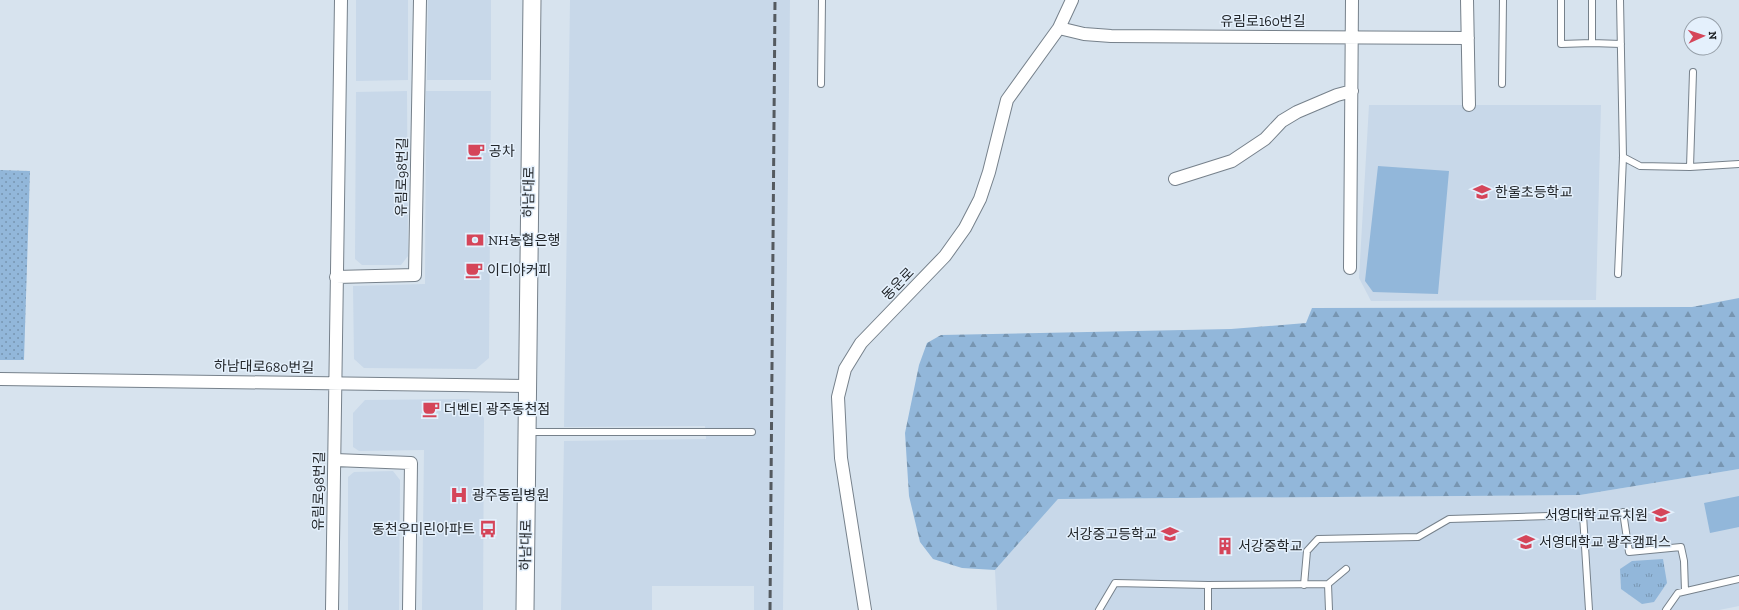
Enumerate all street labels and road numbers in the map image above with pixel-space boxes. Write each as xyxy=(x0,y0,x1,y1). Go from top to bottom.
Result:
street label: 유림로160번길 xyxy=(1220,13,1306,30)
street label: 유림로98번길 xyxy=(393,137,411,217)
street label: 하남대로 xyxy=(520,166,538,218)
street label: 동운로 xyxy=(878,264,918,304)
street label: 하남대로680번길 xyxy=(214,358,314,376)
street label: 유림로98번길 xyxy=(310,451,328,531)
street label: 하남대로 xyxy=(517,519,535,571)

